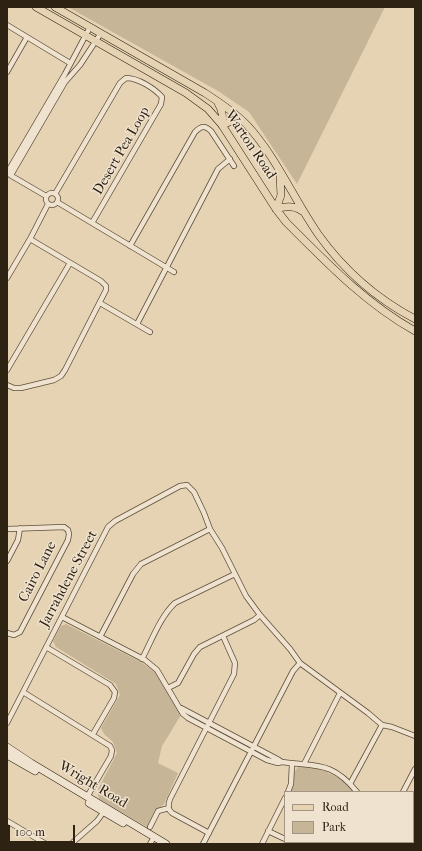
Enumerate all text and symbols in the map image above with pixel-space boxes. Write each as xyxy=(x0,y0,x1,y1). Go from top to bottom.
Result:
street label: Desert Pea Loop xyxy=(90,104,154,198)
street label: Warton Road xyxy=(221,107,279,183)
street label: Jarrahdene Street xyxy=(36,528,102,630)
street label: Cairo Lane xyxy=(16,539,60,605)
street label: Wright Road xyxy=(56,758,130,812)
legend xyxy=(284,791,414,843)
text: Road xyxy=(322,800,349,814)
scale bar xyxy=(10,817,77,843)
text: Park xyxy=(322,820,346,834)
text: 100 m xyxy=(15,825,45,839)

